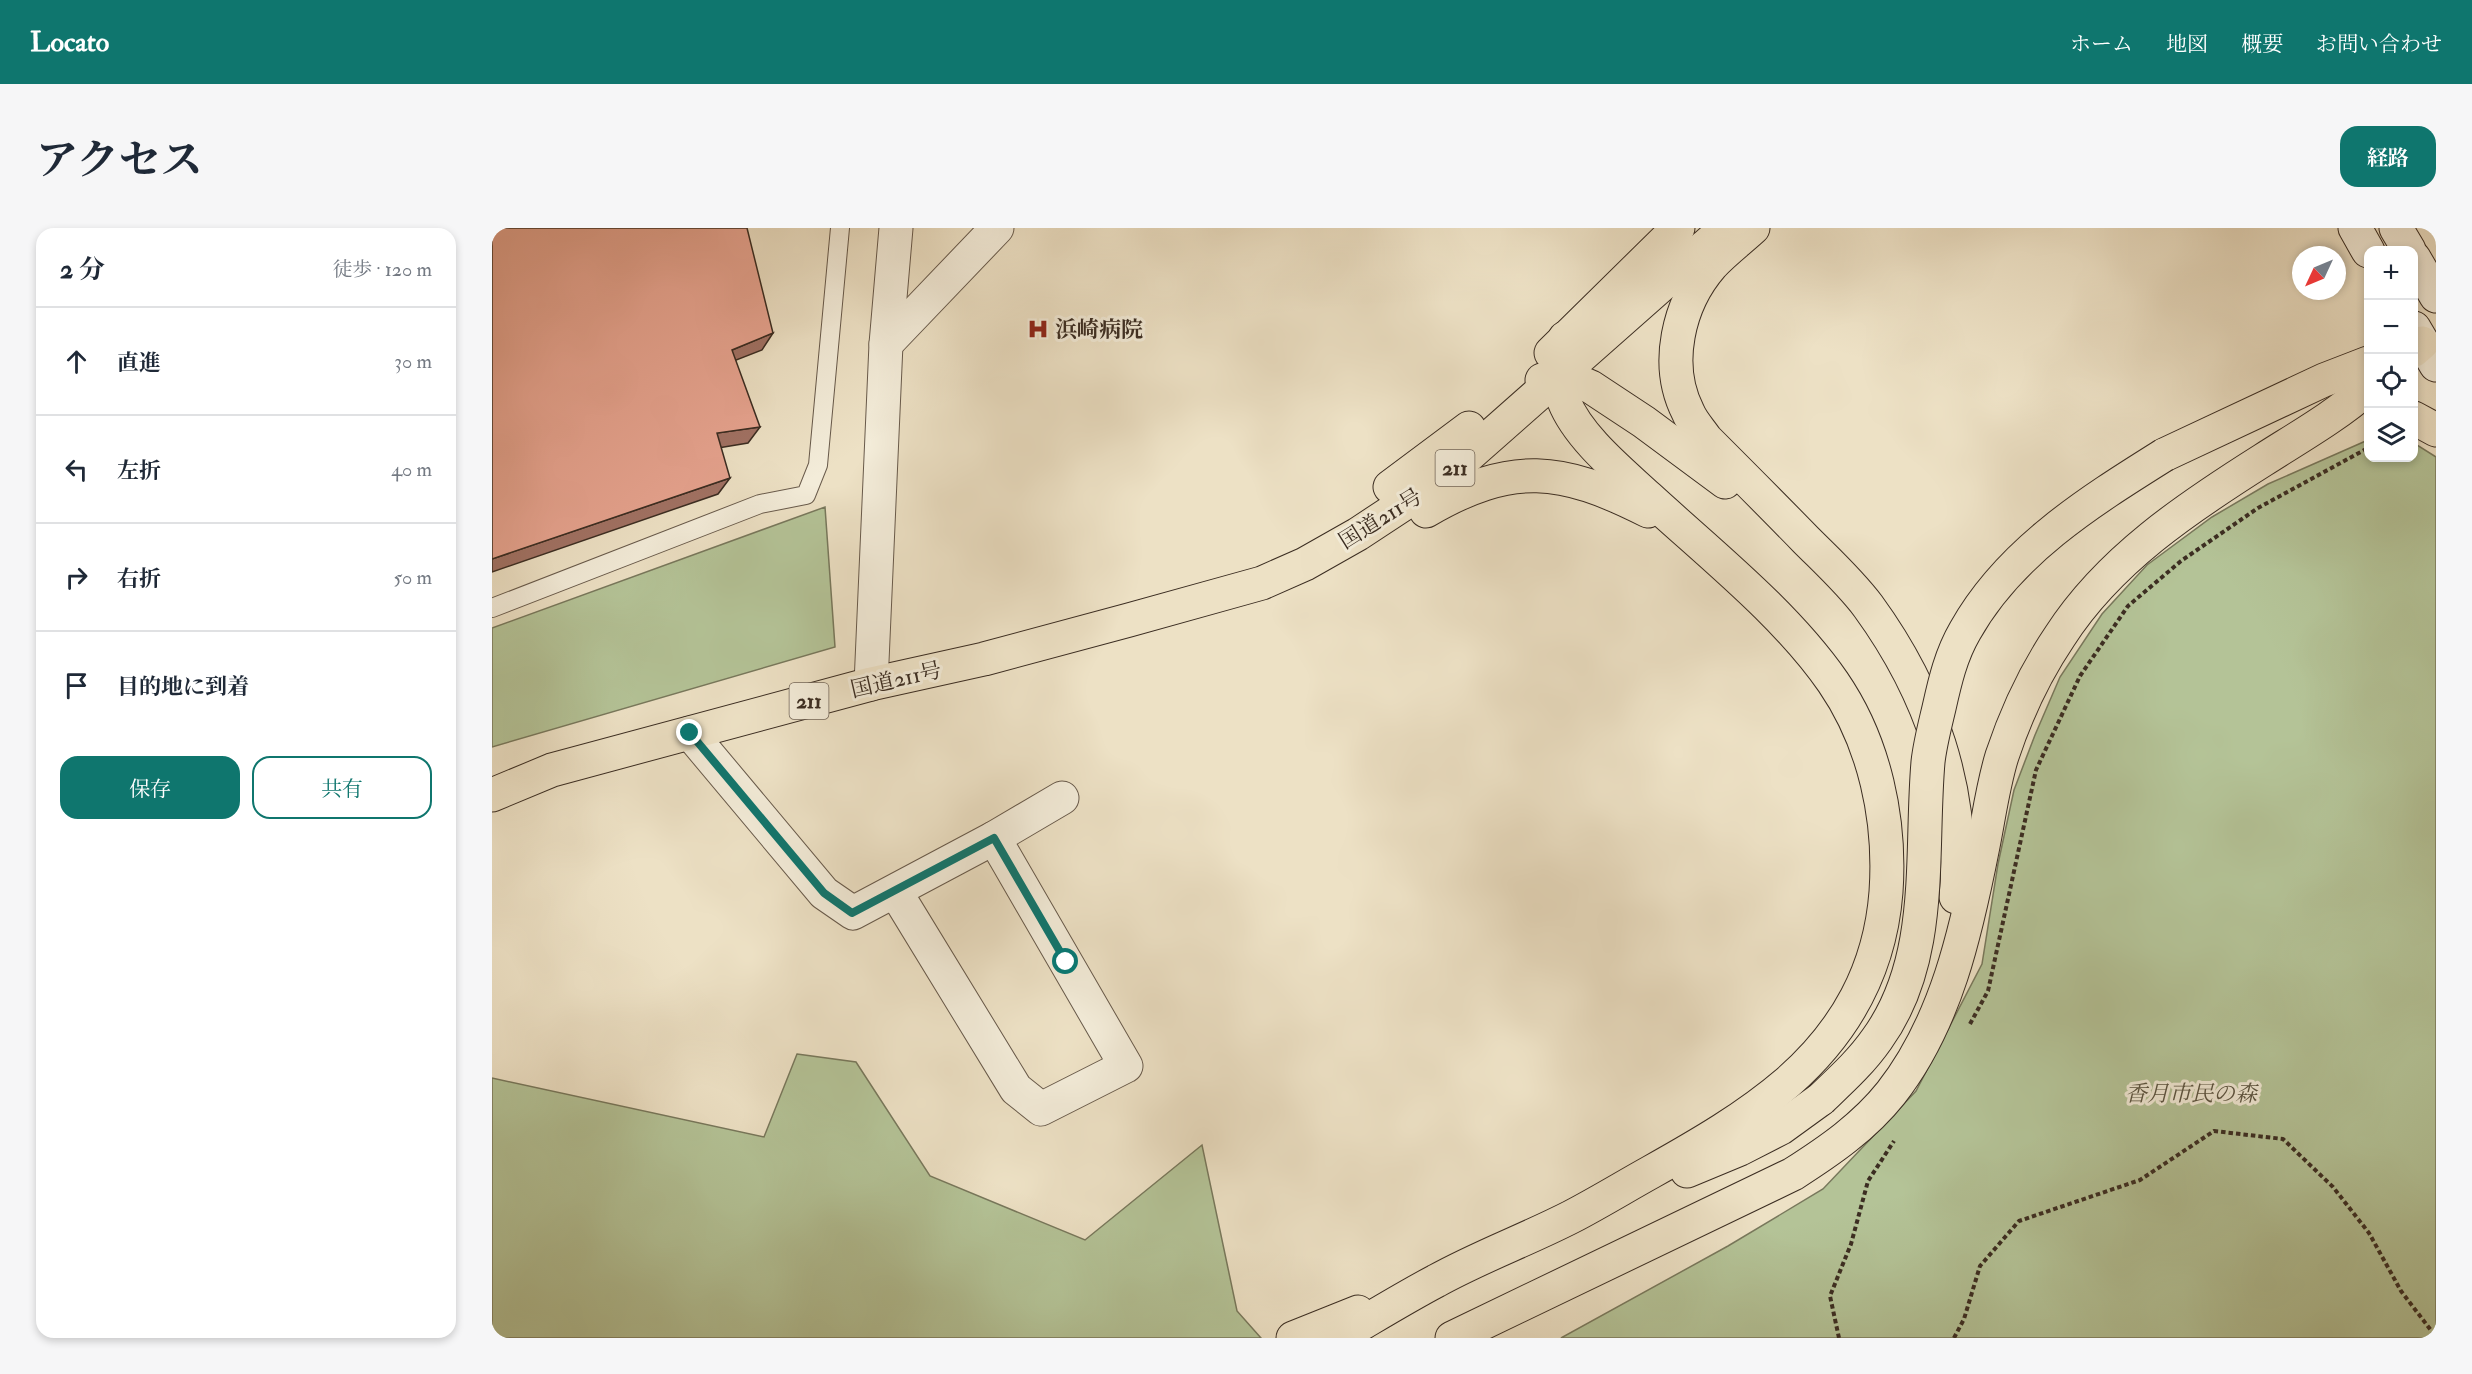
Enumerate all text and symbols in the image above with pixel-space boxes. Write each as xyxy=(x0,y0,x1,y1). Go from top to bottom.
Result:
text: Locato xyxy=(30,25,109,60)
text: ホーム xyxy=(2070,31,2133,58)
text: 地図 xyxy=(2166,31,2208,58)
text: 概要 xyxy=(2241,31,2283,58)
text: お問い合わせ xyxy=(2316,31,2442,58)
button: 経路 xyxy=(2340,126,2436,187)
text: アクセス xyxy=(36,135,203,187)
north arrow xyxy=(2292,246,2346,300)
map controls xyxy=(2364,246,2418,462)
button: + xyxy=(2364,246,2418,300)
text: 2 分 xyxy=(60,254,105,286)
text: 徒歩 · 120 m xyxy=(332,257,432,282)
button: − xyxy=(2364,300,2418,354)
place label: 浜崎病院 xyxy=(1055,316,1143,344)
hospital icon: 浜崎病院 xyxy=(1026,317,1050,341)
icon: ahead xyxy=(60,345,93,378)
text: 直進 xyxy=(117,349,161,377)
text: 30 m xyxy=(394,349,432,374)
button: locate xyxy=(2364,354,2418,408)
button: layers xyxy=(2364,408,2418,462)
road number: 211 xyxy=(1436,450,1474,486)
icon: left xyxy=(60,453,93,486)
text: 左折 xyxy=(117,457,161,485)
text: 40 m xyxy=(391,457,432,482)
street label: 国道211号 xyxy=(1334,482,1427,555)
icon: right xyxy=(60,561,93,594)
text: 右折 xyxy=(117,565,161,593)
text: 50 m xyxy=(393,565,432,590)
street label: 国道211号 xyxy=(848,656,945,704)
icon: arrive xyxy=(60,669,93,702)
text: 目的地に到着 xyxy=(117,673,249,701)
road number: 211 xyxy=(790,683,828,719)
route end xyxy=(676,719,702,745)
button: 保存 xyxy=(60,756,240,819)
button: 共有 xyxy=(252,756,432,819)
route start xyxy=(1052,948,1078,974)
park label: 香月市民の森 xyxy=(2125,1080,2259,1108)

